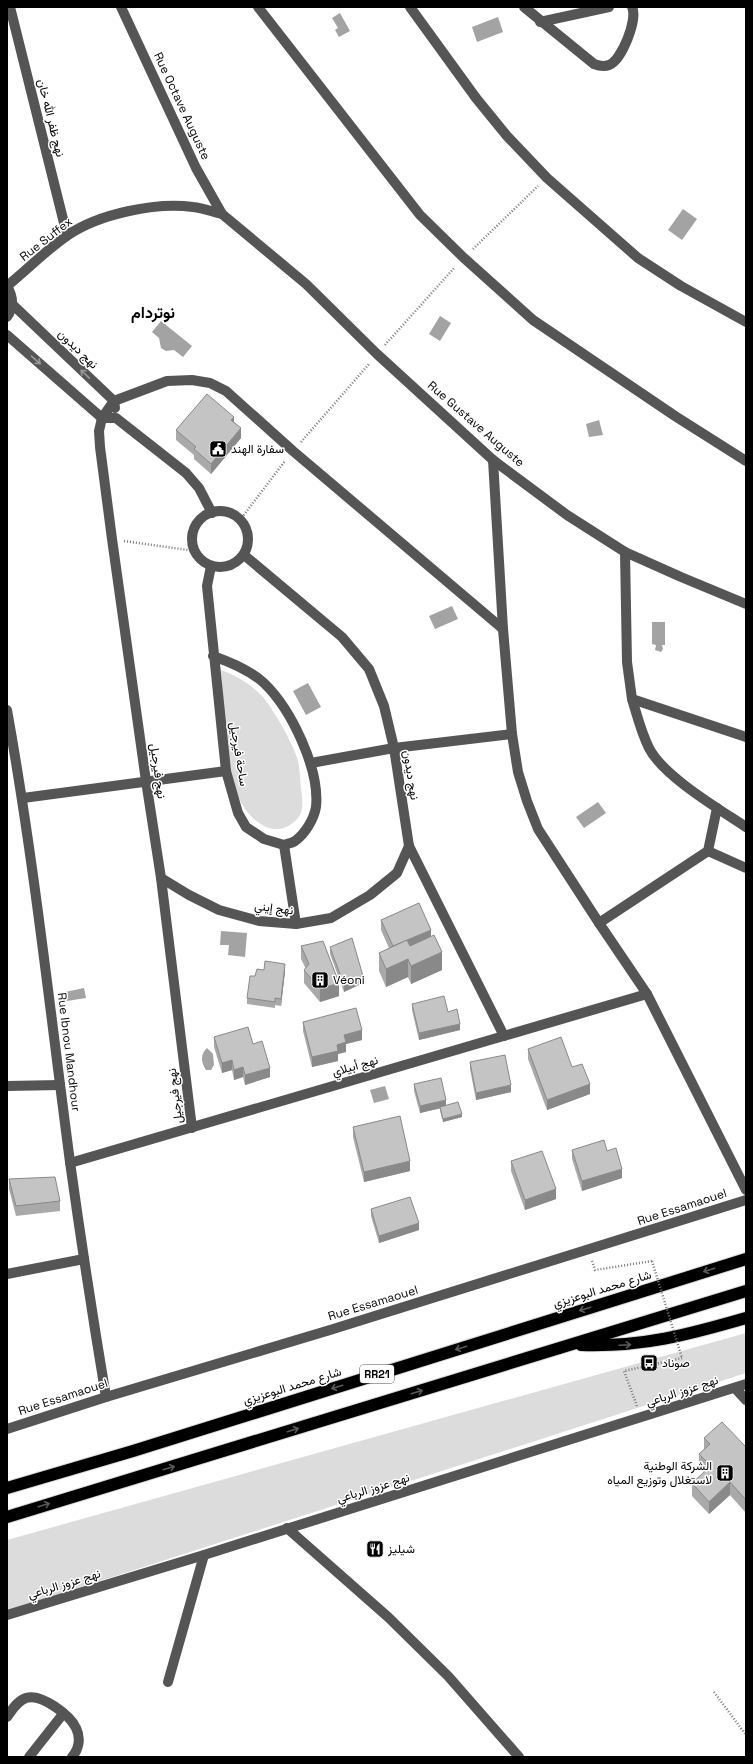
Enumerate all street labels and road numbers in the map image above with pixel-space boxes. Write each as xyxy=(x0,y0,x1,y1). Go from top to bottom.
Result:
street label: Rue Octave Auguste xyxy=(150,50,214,162)
street label: نهج ظفر الله خان xyxy=(33,77,68,159)
street label: Rue Suffex xyxy=(16,213,76,265)
street label: نهج ديدون xyxy=(54,326,102,373)
street label: Rue Gustave Auguste xyxy=(424,377,528,471)
street label: ساحة فيرجيل xyxy=(226,721,252,787)
street label: نهج فيرجيل xyxy=(145,742,170,800)
street label: نهج ديدون xyxy=(398,749,423,801)
street label: نهج إيني xyxy=(253,898,294,920)
street label: Rue Ibnou Mandhour xyxy=(54,991,84,1113)
street label: نهج أبيلاي xyxy=(330,1052,380,1082)
street label: نهج فيرجيل xyxy=(164,1067,187,1125)
street label: Rue Essamaouel xyxy=(635,1185,729,1229)
street label: شارع محمد البوعزيزي xyxy=(551,1266,654,1313)
street label: Rue Essamaouel xyxy=(326,1282,420,1324)
street label: شارع محمد البوعزيزي xyxy=(241,1363,344,1410)
road number: RR21 xyxy=(360,1365,394,1383)
street label: نهج عزوز الرباعي xyxy=(644,1372,721,1412)
street label: Rue Essamaouel xyxy=(16,1375,110,1419)
street label: نهج عزوز الرباعي xyxy=(335,1469,412,1509)
street label: نهج عزوز الرباعي xyxy=(26,1565,103,1605)

